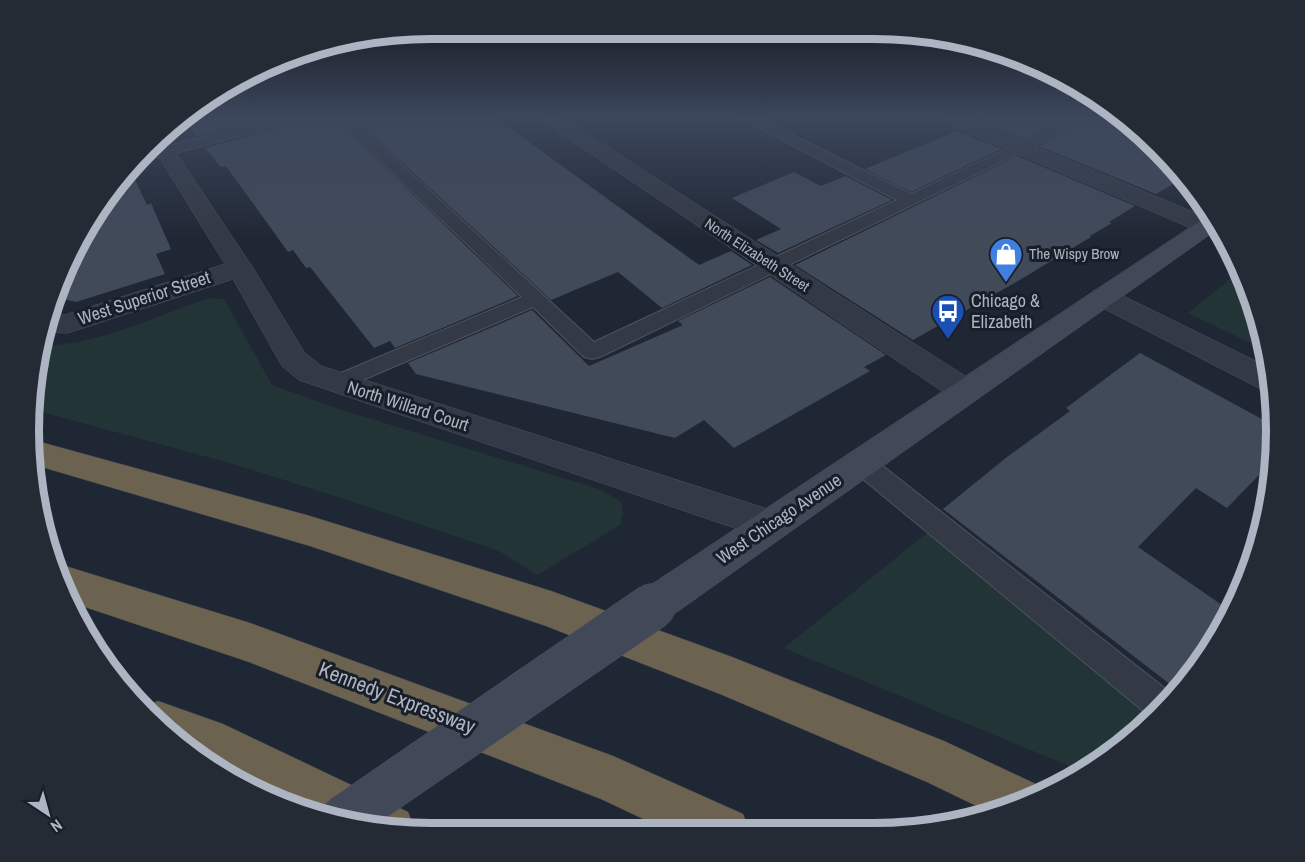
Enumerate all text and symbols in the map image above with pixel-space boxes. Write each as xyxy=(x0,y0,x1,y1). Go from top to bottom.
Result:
street label: North Elizabeth Street xyxy=(701,213,814,297)
shop icon: The Wispy Brow xyxy=(988,236,1024,283)
place label: The Wispy Brow xyxy=(1029,243,1119,264)
street label: West Superior Street xyxy=(75,264,213,331)
place label: Chicago & Elizabeth xyxy=(971,288,1040,334)
bus stop icon: Chicago & Elizabeth xyxy=(930,293,966,340)
street label: North Willard Court xyxy=(344,374,472,437)
street label: West Chicago Avenue xyxy=(711,468,846,570)
street label: Kennedy Expressway xyxy=(315,654,480,741)
north arrow xyxy=(18,784,78,844)
text: N xyxy=(47,814,67,838)

